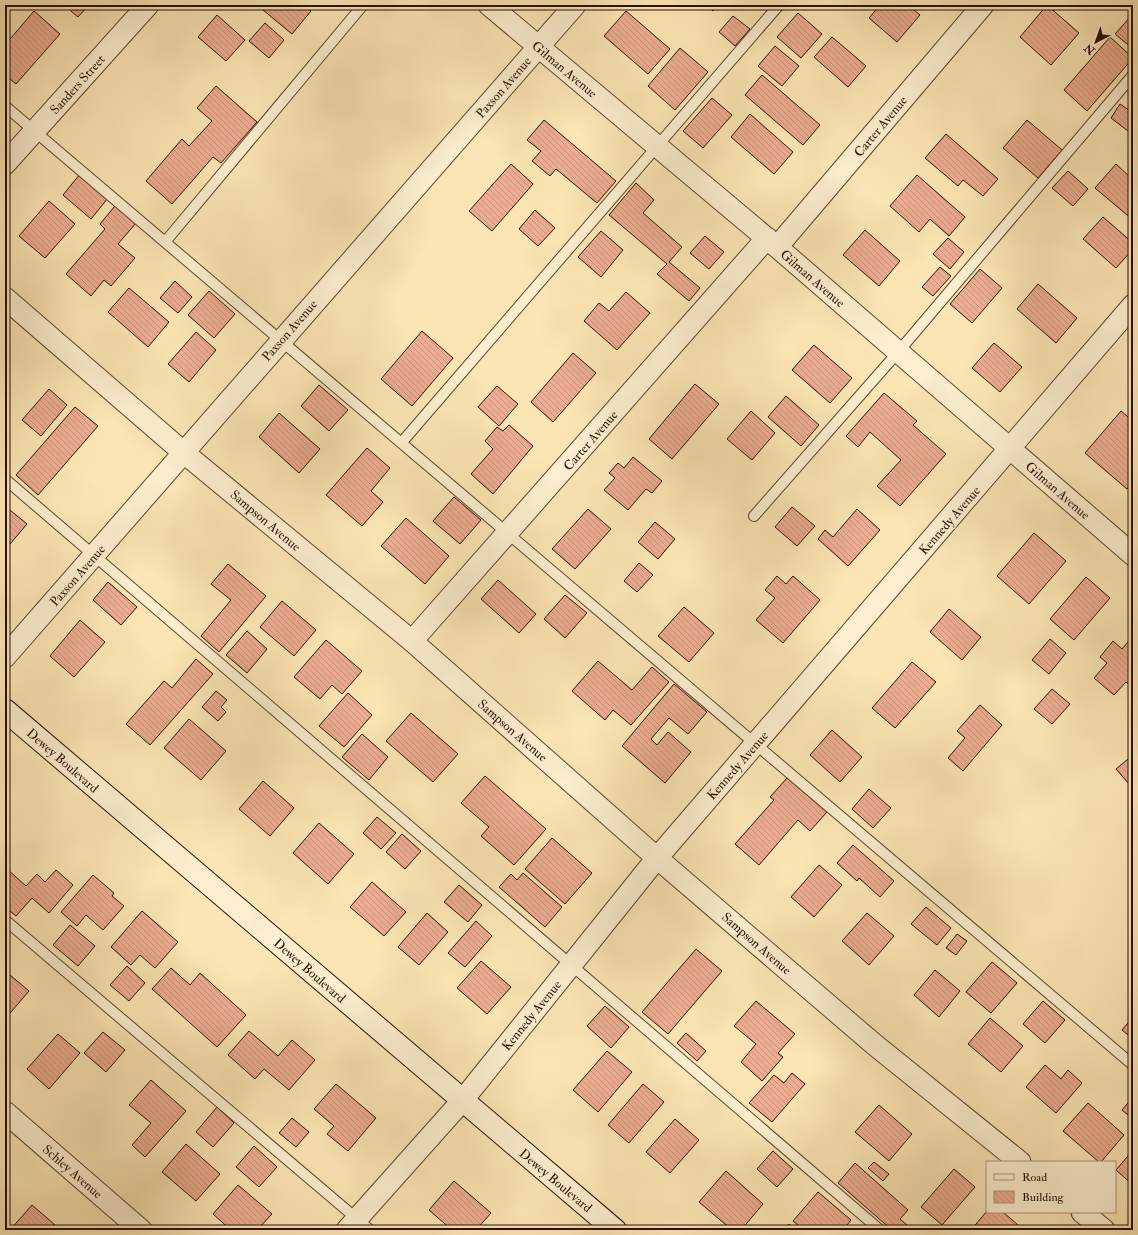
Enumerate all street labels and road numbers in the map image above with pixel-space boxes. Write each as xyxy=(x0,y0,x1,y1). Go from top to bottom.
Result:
street label: Gilman Avenue xyxy=(528,38,601,102)
street label: Sanders Street xyxy=(47,52,109,118)
street label: Paxson Avenue xyxy=(473,53,535,122)
street label: Carter Avenue xyxy=(851,93,911,160)
street label: Gilman Avenue xyxy=(777,246,848,311)
street label: Paxson Avenue xyxy=(259,296,321,365)
street label: Carter Avenue xyxy=(560,407,622,474)
street label: Gilman Avenue xyxy=(1022,458,1093,523)
street label: Kennedy Avenue xyxy=(916,483,985,559)
street label: Sampson Avenue xyxy=(226,487,304,556)
street label: Paxson Avenue xyxy=(47,541,109,610)
street label: Sampson Avenue xyxy=(474,696,551,766)
street label: Dewey Boulevard xyxy=(22,725,102,797)
street label: Kennedy Avenue xyxy=(704,728,773,804)
street label: Sampson Avenue xyxy=(718,909,795,979)
street label: Dewey Boulevard xyxy=(269,935,349,1007)
street label: Kennedy Avenue xyxy=(499,977,566,1055)
street label: Schley Avenue xyxy=(38,1141,106,1203)
street label: Dewey Boulevard xyxy=(515,1146,595,1217)

